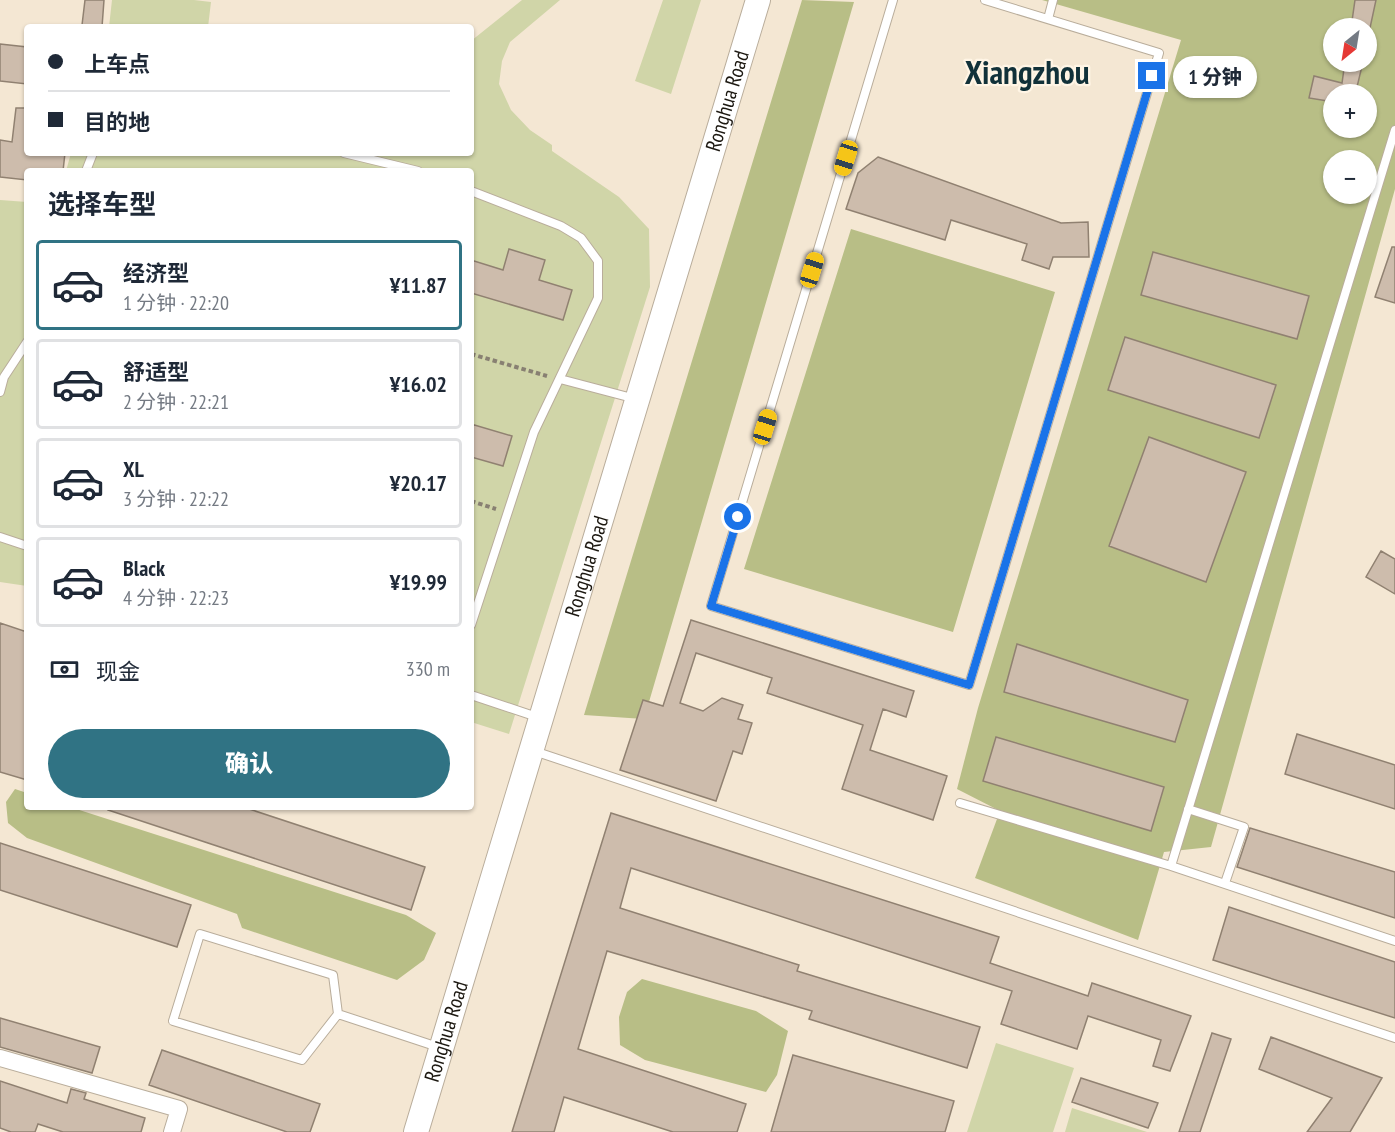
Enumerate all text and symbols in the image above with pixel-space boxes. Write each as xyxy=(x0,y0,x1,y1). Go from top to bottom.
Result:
north arrow xyxy=(1323,18,1377,72)
map controls xyxy=(1323,18,1377,204)
street label: Ronghua Road xyxy=(699,47,755,154)
text: 上车点 xyxy=(84,50,150,78)
district label: Xiangzhou xyxy=(965,50,1089,93)
callout: 1 分钟 xyxy=(1173,55,1257,97)
route end xyxy=(1138,62,1165,89)
text: 1 分钟 xyxy=(1188,64,1242,90)
button: + xyxy=(1323,84,1377,138)
text: 目的地 xyxy=(84,108,150,136)
car xyxy=(832,138,860,178)
button: − xyxy=(1323,150,1377,204)
text: 选择车型 xyxy=(48,187,156,221)
car xyxy=(798,250,826,290)
icon: car xyxy=(51,258,105,312)
text: 经济型 xyxy=(123,259,189,287)
text: ¥11.87 xyxy=(390,271,447,299)
text: 1 分钟 · 22:20 xyxy=(123,290,229,316)
icon: car xyxy=(51,357,105,411)
text: 舒适型 xyxy=(123,358,189,386)
text: ¥16.02 xyxy=(390,370,447,398)
text: 2 分钟 · 22:21 xyxy=(123,389,229,415)
car xyxy=(751,407,779,447)
text: XL xyxy=(123,455,144,483)
icon: car xyxy=(51,456,105,510)
text: ¥20.17 xyxy=(390,469,447,497)
text: 3 分钟 · 22:22 xyxy=(123,486,229,512)
route start xyxy=(724,503,751,530)
street label: Ronghua Road xyxy=(559,513,614,620)
text: Black xyxy=(123,554,165,582)
icon: car xyxy=(51,555,105,609)
text: ¥19.99 xyxy=(390,568,447,596)
text: 4 分钟 · 22:23 xyxy=(123,585,229,611)
icon: cash xyxy=(48,653,81,686)
text: 330 m xyxy=(406,656,450,682)
text: 现金 xyxy=(96,657,140,685)
button: 确认 xyxy=(48,729,450,798)
street label: Ronghua Road xyxy=(418,978,474,1085)

